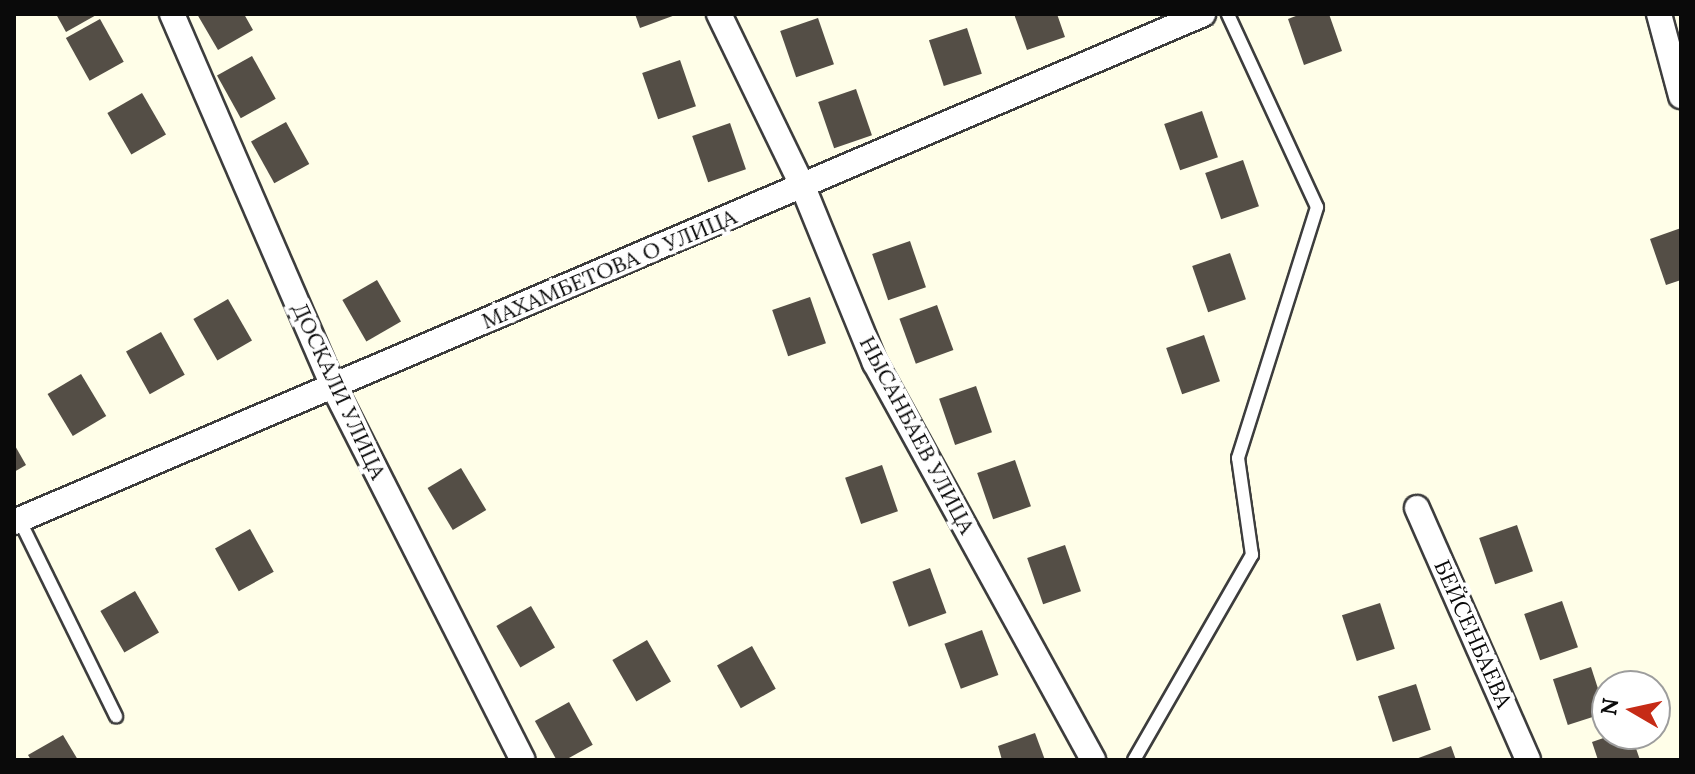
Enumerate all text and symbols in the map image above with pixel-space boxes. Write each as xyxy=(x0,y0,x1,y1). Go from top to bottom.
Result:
street label: МАХАМБЕТОВА О УЛИЦА xyxy=(478,203,740,335)
street label: ДОСКАЛИ УЛИЦА xyxy=(286,298,392,484)
street label: НЫСАНБАЕВ УЛИЦА xyxy=(854,332,980,538)
street label: БЕЙСЕНБАЕВА xyxy=(1429,556,1517,712)
north arrow xyxy=(1591,670,1671,750)
text: N xyxy=(1594,696,1624,717)

